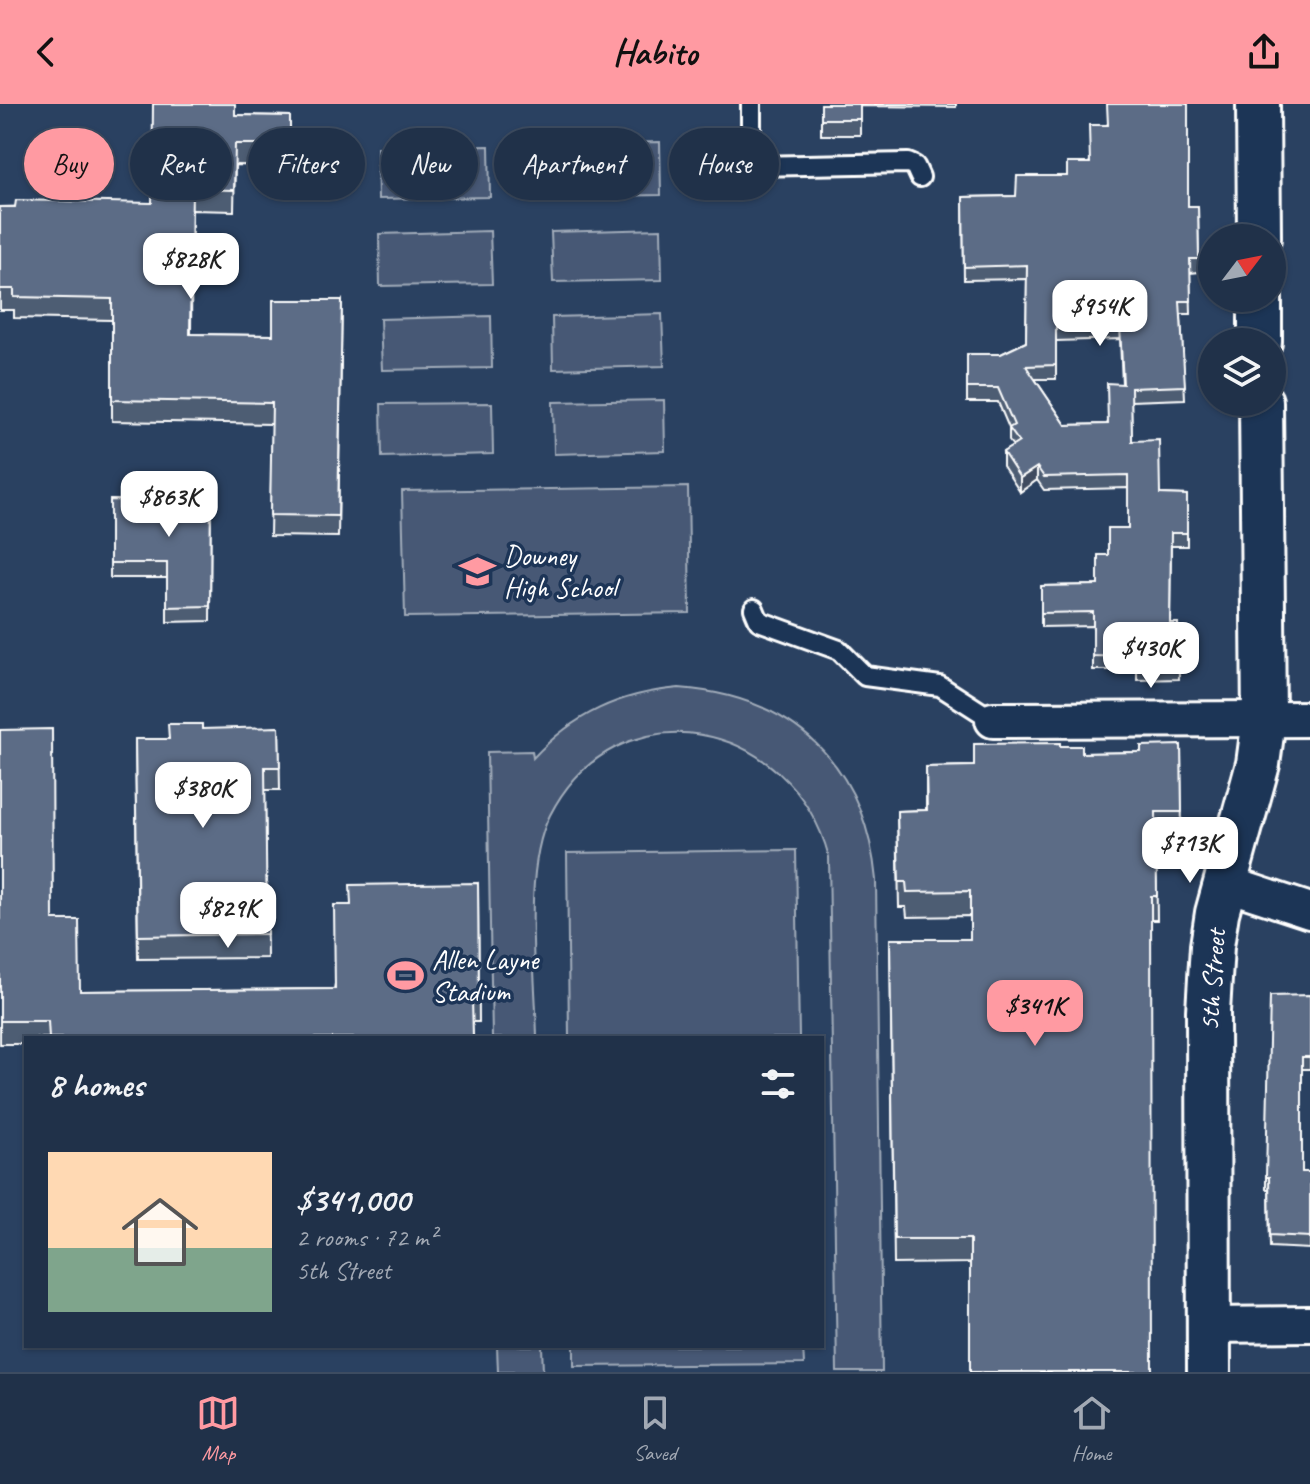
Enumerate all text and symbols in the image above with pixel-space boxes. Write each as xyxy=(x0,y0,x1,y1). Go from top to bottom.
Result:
text: Habito xyxy=(613,29,697,75)
icon: back xyxy=(24,30,68,74)
icon: share xyxy=(1242,30,1286,74)
chip: Buy xyxy=(24,128,114,200)
chip: Rent xyxy=(130,128,232,200)
chip: Filters xyxy=(248,128,365,200)
chip: New xyxy=(381,128,478,200)
chip: Apartment xyxy=(494,128,653,200)
chip: House xyxy=(669,128,779,200)
north arrow xyxy=(1198,224,1286,312)
map controls xyxy=(1198,224,1286,416)
pin: $828K xyxy=(135,233,247,301)
text: $828K xyxy=(161,242,221,275)
pin: $954K xyxy=(1044,280,1156,348)
text: $954K xyxy=(1070,289,1130,322)
button: layers xyxy=(1198,328,1286,416)
pin: $863K xyxy=(113,471,225,539)
text: $863K xyxy=(139,480,199,513)
place label: Downey High School xyxy=(504,538,622,605)
school or university icon: Downey High School xyxy=(459,552,497,590)
pin: $430K xyxy=(1095,622,1207,690)
text: $430K xyxy=(1121,631,1181,664)
pin: $380K xyxy=(147,762,259,830)
text: $380K xyxy=(173,771,233,804)
pin: $713K xyxy=(1134,817,1246,885)
text: $713K xyxy=(1160,826,1220,859)
pin: $829K xyxy=(172,882,284,950)
text: $829K xyxy=(198,891,258,924)
street label: 5th Street xyxy=(1191,925,1233,1032)
place label: Allen Layne Stadium xyxy=(432,942,540,1009)
sports icon: Allen Layne Stadium xyxy=(387,956,425,994)
pin: $341K xyxy=(979,980,1091,1048)
text: $341K xyxy=(1005,989,1065,1022)
icon: filters xyxy=(756,1062,800,1106)
text: 8 homes xyxy=(48,1063,144,1106)
text: $341,000 xyxy=(296,1178,410,1221)
icon: home xyxy=(112,1184,208,1280)
text: 2 rooms · 72 m² xyxy=(296,1221,437,1254)
text: 5th Street xyxy=(296,1254,391,1287)
tab: Map xyxy=(196,1391,240,1467)
tab: Saved xyxy=(633,1391,677,1467)
tab: Home xyxy=(1070,1391,1114,1467)

